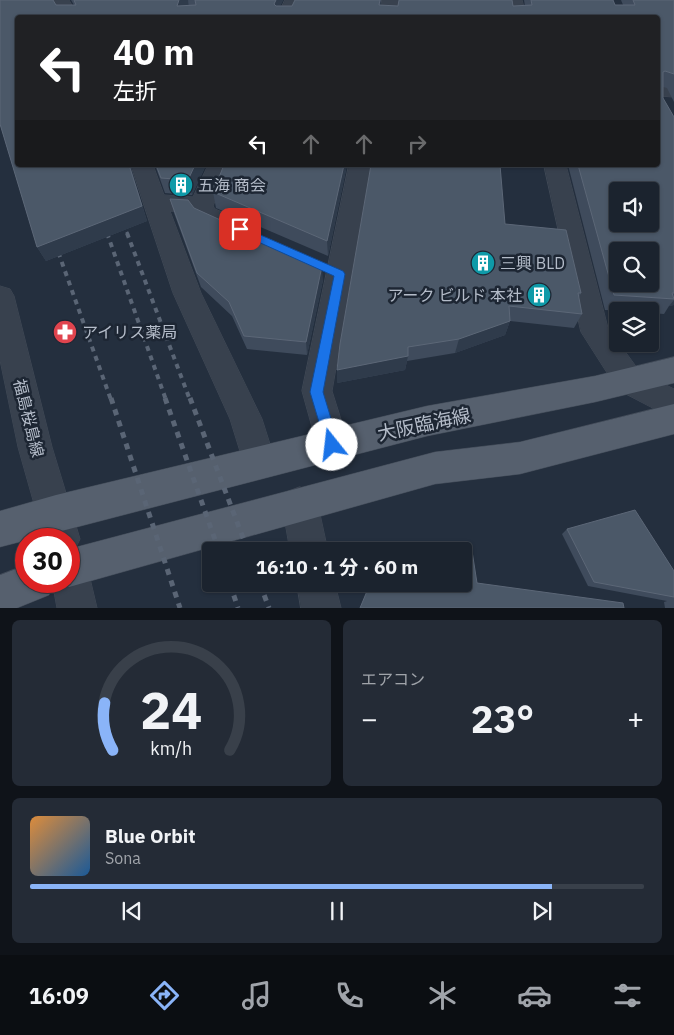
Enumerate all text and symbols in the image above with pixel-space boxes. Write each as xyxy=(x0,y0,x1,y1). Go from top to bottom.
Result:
text: 40 m xyxy=(113,29,195,75)
icon: left xyxy=(30,35,95,100)
text: 左折 xyxy=(113,76,157,105)
icon: left xyxy=(244,130,272,158)
icon: ahead xyxy=(297,130,325,158)
icon: ahead xyxy=(350,130,378,158)
icon: right xyxy=(403,130,431,158)
building icon: 五海 商会 xyxy=(168,172,194,198)
place label: 五海 商会 xyxy=(198,175,266,195)
map controls xyxy=(609,182,659,352)
button: sound xyxy=(609,182,659,232)
pin xyxy=(219,208,261,250)
icon: arrive xyxy=(226,215,254,243)
button: search xyxy=(609,242,659,292)
building icon: 三興 BLD xyxy=(470,250,496,276)
place label: 三興 BLD xyxy=(500,253,565,273)
building icon: アーク ビルド 本社 xyxy=(526,282,552,308)
place label: アーク ビルド 本社 xyxy=(387,285,522,305)
button: layers xyxy=(609,302,659,352)
pharmacy icon: アイリス薬局 xyxy=(52,319,78,345)
place label: アイリス薬局 xyxy=(82,322,177,342)
street label: 福島桜島線 xyxy=(10,377,48,459)
street label: 大阪臨海線 xyxy=(375,402,473,446)
position arrow xyxy=(305,418,357,470)
speed limit sign: 30 xyxy=(15,528,80,593)
text: 16:10 · 1 分 · 60 m xyxy=(256,555,418,579)
text: エアコン xyxy=(361,669,425,689)
text: 24 xyxy=(140,676,203,743)
text: 23° xyxy=(471,694,534,743)
text: − xyxy=(361,700,378,737)
text: + xyxy=(627,700,644,737)
text: km/h xyxy=(151,737,193,760)
text: Blue Orbit xyxy=(105,824,195,848)
text: Sona xyxy=(105,848,141,868)
icon: previous xyxy=(118,897,146,925)
icon: pause xyxy=(323,897,351,925)
icon: next xyxy=(528,897,556,925)
icon: directions xyxy=(147,978,182,1013)
icon: music xyxy=(239,978,274,1013)
icon: phone xyxy=(332,978,367,1013)
icon: climate xyxy=(425,978,460,1013)
icon: car xyxy=(517,978,552,1013)
icon: filters xyxy=(610,978,645,1013)
text: 16:09 xyxy=(29,981,89,1010)

